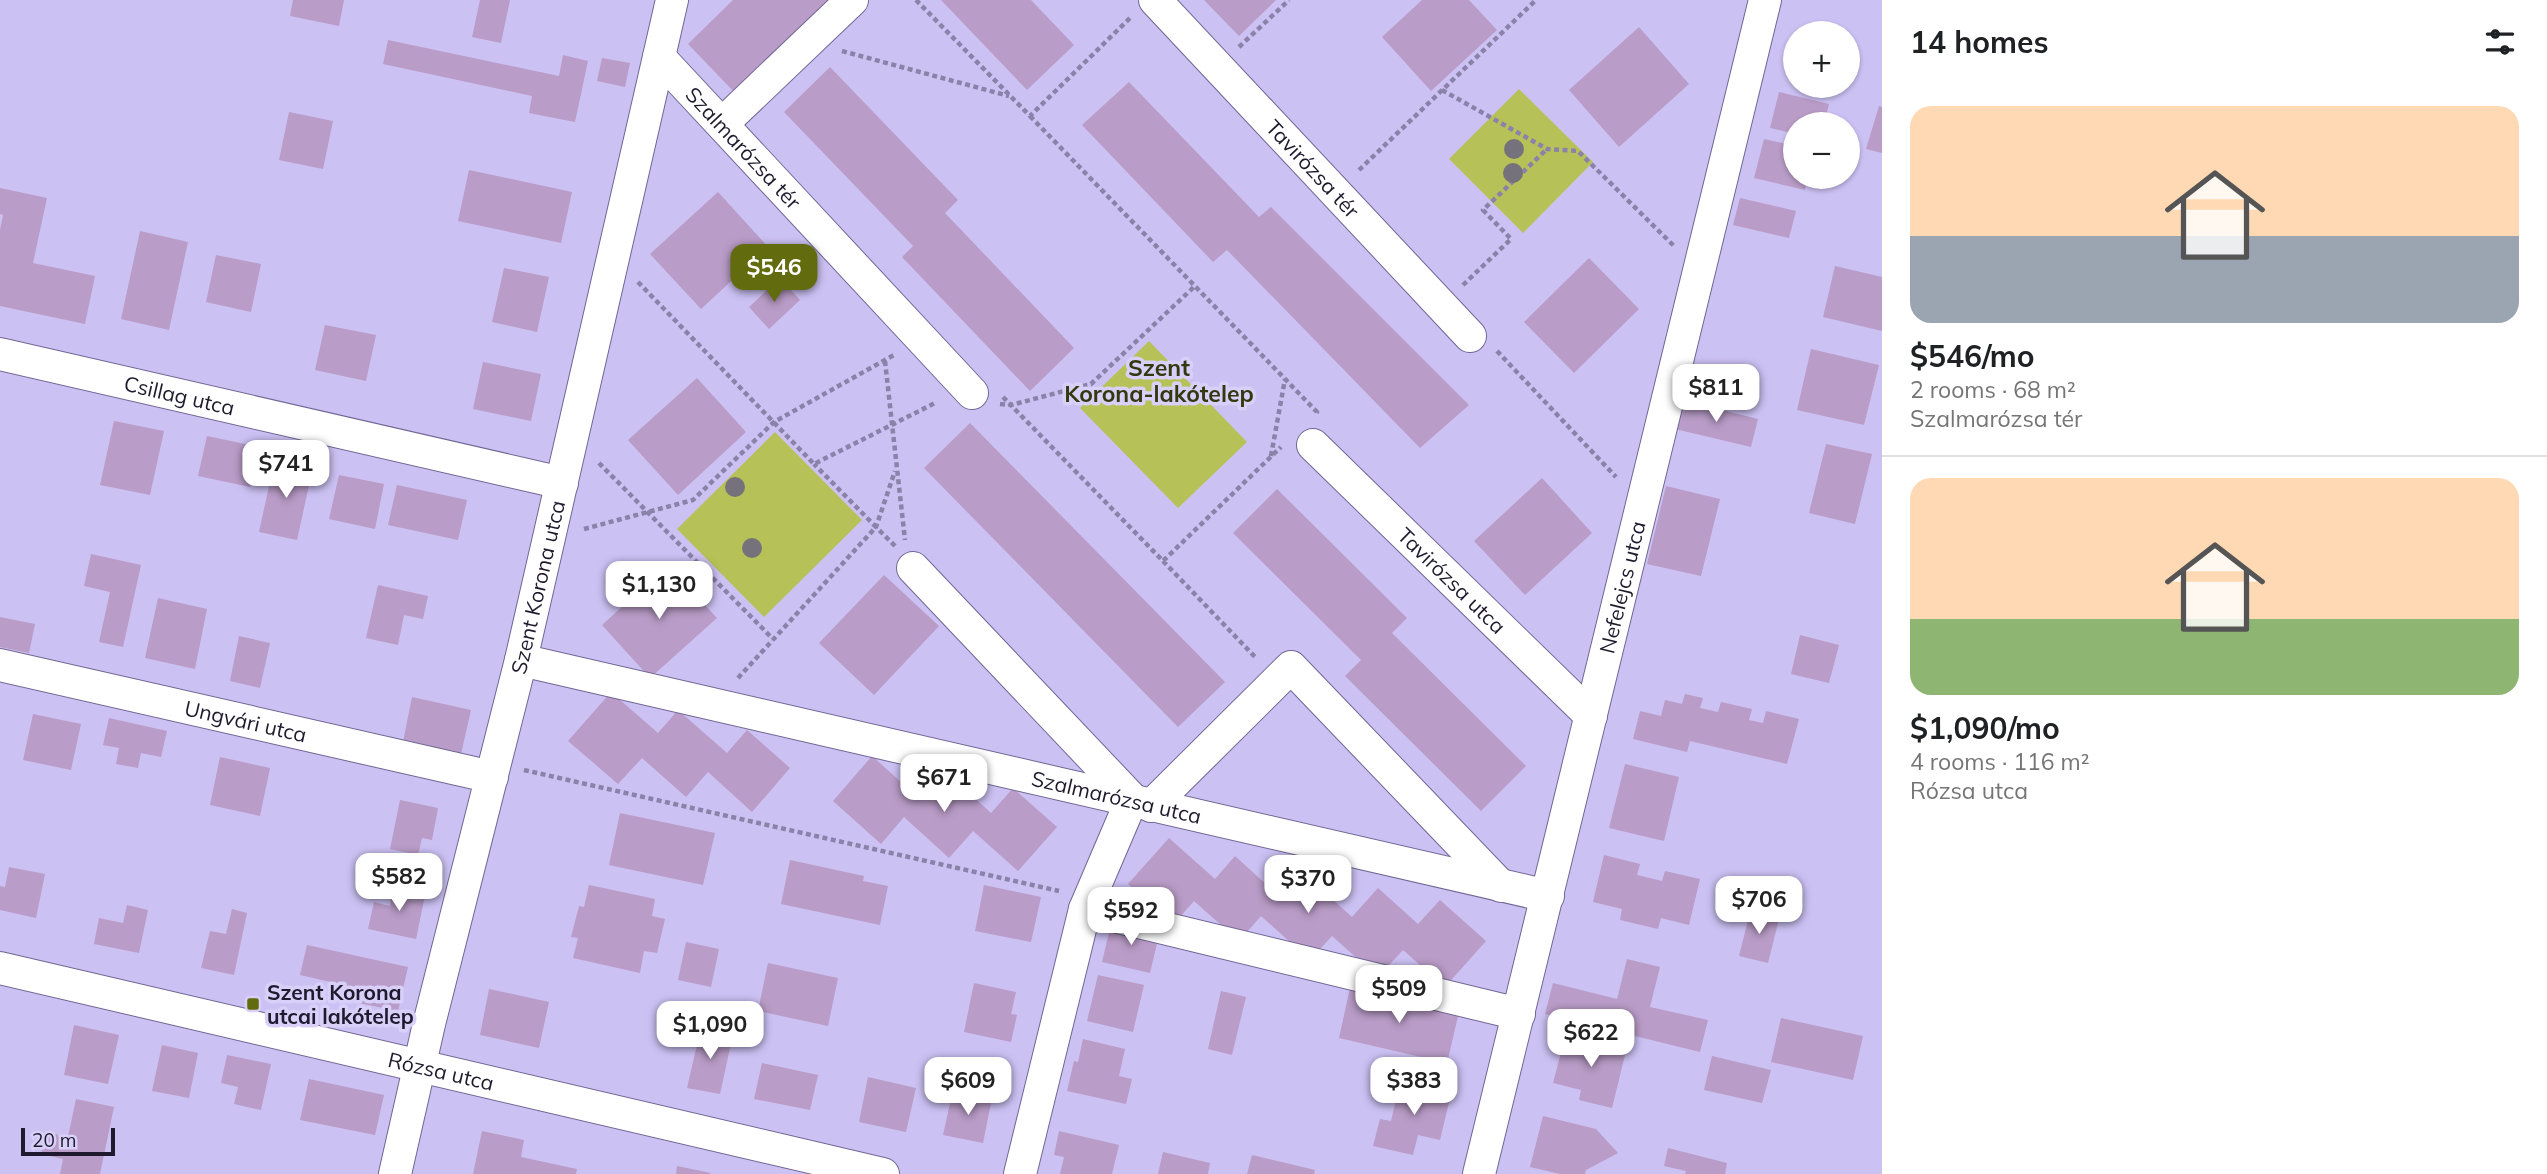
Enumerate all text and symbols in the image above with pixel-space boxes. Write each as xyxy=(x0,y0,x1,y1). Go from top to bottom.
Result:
map controls xyxy=(1783,21,1860,189)
button: + xyxy=(1783,21,1860,98)
text: 14 homes xyxy=(1910,23,2049,61)
icon: filters xyxy=(2481,23,2519,61)
street label: Szalmarózsa tér xyxy=(680,81,807,215)
button: − xyxy=(1783,112,1860,189)
street label: Tavirózsa tér xyxy=(1261,114,1365,223)
icon: home xyxy=(2152,152,2278,278)
pin: $546 xyxy=(733,244,815,304)
text: $546 xyxy=(746,252,802,281)
text: $546/mo xyxy=(1910,337,2034,375)
district label: Szent Korona-lakótelep xyxy=(1064,353,1254,408)
pin: $811 xyxy=(1675,364,1757,424)
street label: Csillag utca xyxy=(122,370,237,420)
text: $811 xyxy=(1688,372,1744,401)
text: 2 rooms · 68 m² xyxy=(1910,375,2076,404)
text: Szalmarózsa tér xyxy=(1910,404,2082,433)
pin: $741 xyxy=(245,440,327,500)
text: $741 xyxy=(258,448,314,477)
street label: Szent Korona utca xyxy=(505,498,570,677)
street label: Nefelejcs utca xyxy=(1593,518,1651,656)
street label: Tavirózsa utca xyxy=(1392,522,1511,639)
icon: home xyxy=(2152,524,2278,650)
pin: $1,130 xyxy=(602,562,716,621)
text: $1,130 xyxy=(622,569,696,598)
street label: Ungvári utca xyxy=(182,694,309,747)
text: $1,090/mo xyxy=(1910,709,2060,747)
text: 4 rooms · 116 m² xyxy=(1910,747,2090,776)
pin: $671 xyxy=(903,754,985,814)
text: $671 xyxy=(916,762,972,791)
street label: Szalmarózsa utca xyxy=(1029,765,1204,829)
text: Rózsa utca xyxy=(1910,776,2028,805)
pin: $582 xyxy=(358,853,440,913)
pin: $370 xyxy=(1267,856,1349,915)
text: $582 xyxy=(371,861,427,890)
text: $370 xyxy=(1280,863,1336,892)
pin: $706 xyxy=(1718,876,1800,936)
text: $706 xyxy=(1731,884,1787,913)
pin: $592 xyxy=(1090,888,1172,947)
text: $592 xyxy=(1103,895,1159,924)
pin: $509 xyxy=(1358,965,1440,1025)
text: $509 xyxy=(1371,973,1427,1002)
place label: Szent Korona utcai lakótelep xyxy=(267,979,414,1029)
marker: Szent Korona utcai lakótelep xyxy=(245,996,261,1012)
pin: $1,090 xyxy=(653,1002,767,1061)
text: $1,090 xyxy=(673,1009,747,1038)
pin: $622 xyxy=(1550,1010,1632,1069)
text: $622 xyxy=(1563,1017,1619,1046)
street label: Rózsa utca xyxy=(386,1046,497,1096)
pin: $609 xyxy=(927,1058,1009,1117)
pin: $383 xyxy=(1373,1058,1455,1117)
text: $609 xyxy=(940,1065,996,1094)
text: $383 xyxy=(1386,1065,1442,1094)
scale bar xyxy=(21,1125,116,1157)
text: 20 m xyxy=(32,1128,76,1152)

